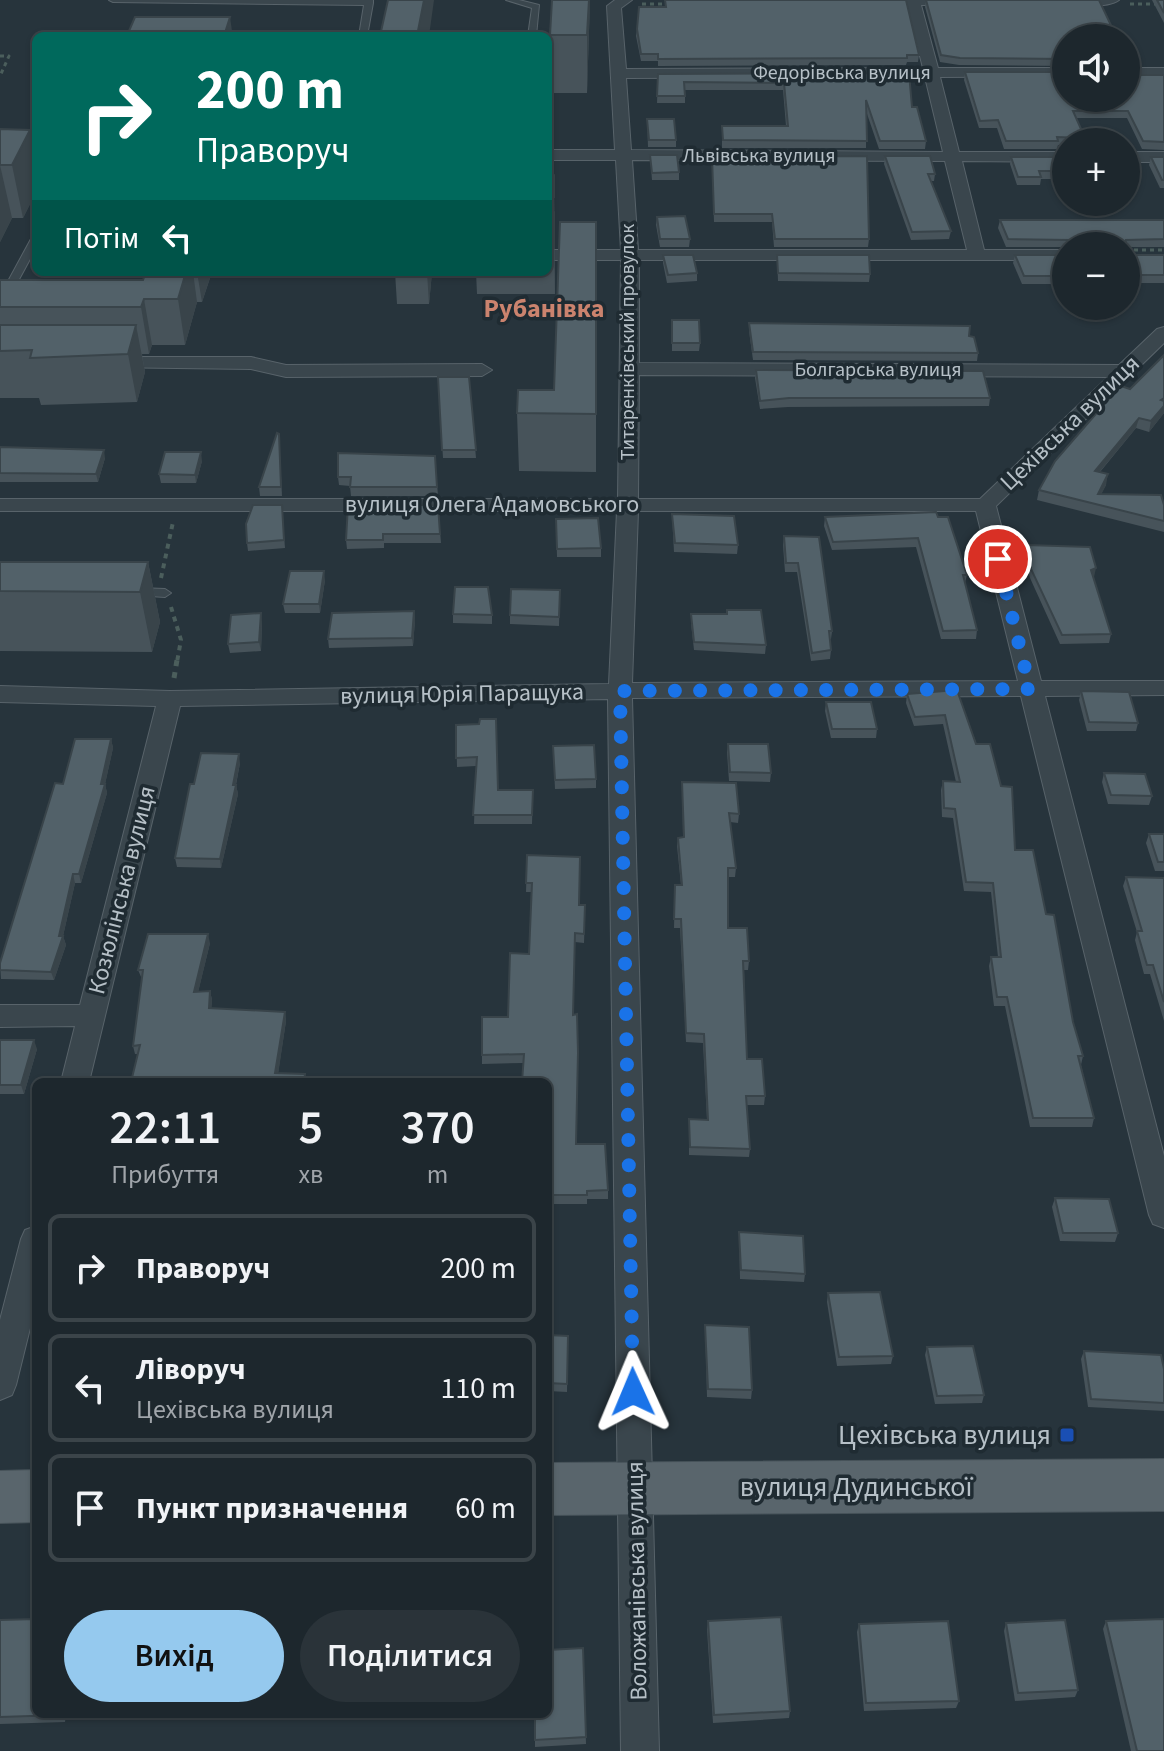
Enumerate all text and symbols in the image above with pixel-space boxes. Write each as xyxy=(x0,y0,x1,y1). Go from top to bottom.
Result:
map controls xyxy=(1052,24,1140,320)
button: sound xyxy=(1052,24,1140,112)
text: 200 m xyxy=(196,51,344,130)
street label: Федорівська вулиця xyxy=(753,59,931,87)
icon: right xyxy=(64,64,168,168)
text: Праворуч xyxy=(196,125,350,176)
button: + xyxy=(1052,128,1140,216)
street label: Львівська вулиця xyxy=(682,142,836,170)
icon: left xyxy=(155,216,199,260)
text: Потім xyxy=(64,217,139,260)
street label: Титаренківський провулок xyxy=(614,224,642,460)
button: − xyxy=(1052,232,1140,320)
district label: Рубанівка xyxy=(484,290,604,327)
street label: Цехівська вулиця xyxy=(992,347,1148,499)
street label: Болгарська вулиця xyxy=(794,356,962,384)
street label: вулиця Олега Адамовського xyxy=(345,487,639,522)
pin xyxy=(964,525,1032,593)
icon: arrive xyxy=(976,537,1020,581)
street label: вулиця Юрія Паращука xyxy=(340,674,584,714)
street label: Козюлінська вулиця xyxy=(79,782,165,998)
text: 22:11 xyxy=(109,1094,221,1162)
text: 5 xyxy=(299,1094,323,1162)
text: 370 xyxy=(401,1094,475,1162)
text: Прибуття xyxy=(111,1156,219,1193)
text: хв xyxy=(298,1156,323,1193)
text: m xyxy=(427,1156,448,1193)
icon: right xyxy=(68,1246,112,1290)
text: Праворуч xyxy=(136,1247,270,1290)
text: 200 m xyxy=(440,1247,516,1290)
text: Ліворуч xyxy=(136,1348,246,1391)
position arrow xyxy=(591,1350,675,1434)
icon: left xyxy=(68,1366,112,1410)
text: 110 m xyxy=(440,1367,516,1410)
text: Цехівська вулиця xyxy=(136,1391,334,1428)
place label: Цехівська вулиця xyxy=(838,1415,1051,1455)
marker: Цехівська вулиця xyxy=(1058,1426,1076,1444)
street label: Воложанівська вулиця xyxy=(617,1461,657,1701)
street label: вулиця Дудинської xyxy=(740,1467,973,1507)
icon: arrive xyxy=(68,1486,112,1530)
text: Пункт призначення xyxy=(136,1487,408,1530)
text: 60 m xyxy=(455,1487,516,1530)
button: Вихід xyxy=(64,1610,284,1702)
button: Поділитися xyxy=(300,1610,520,1702)

